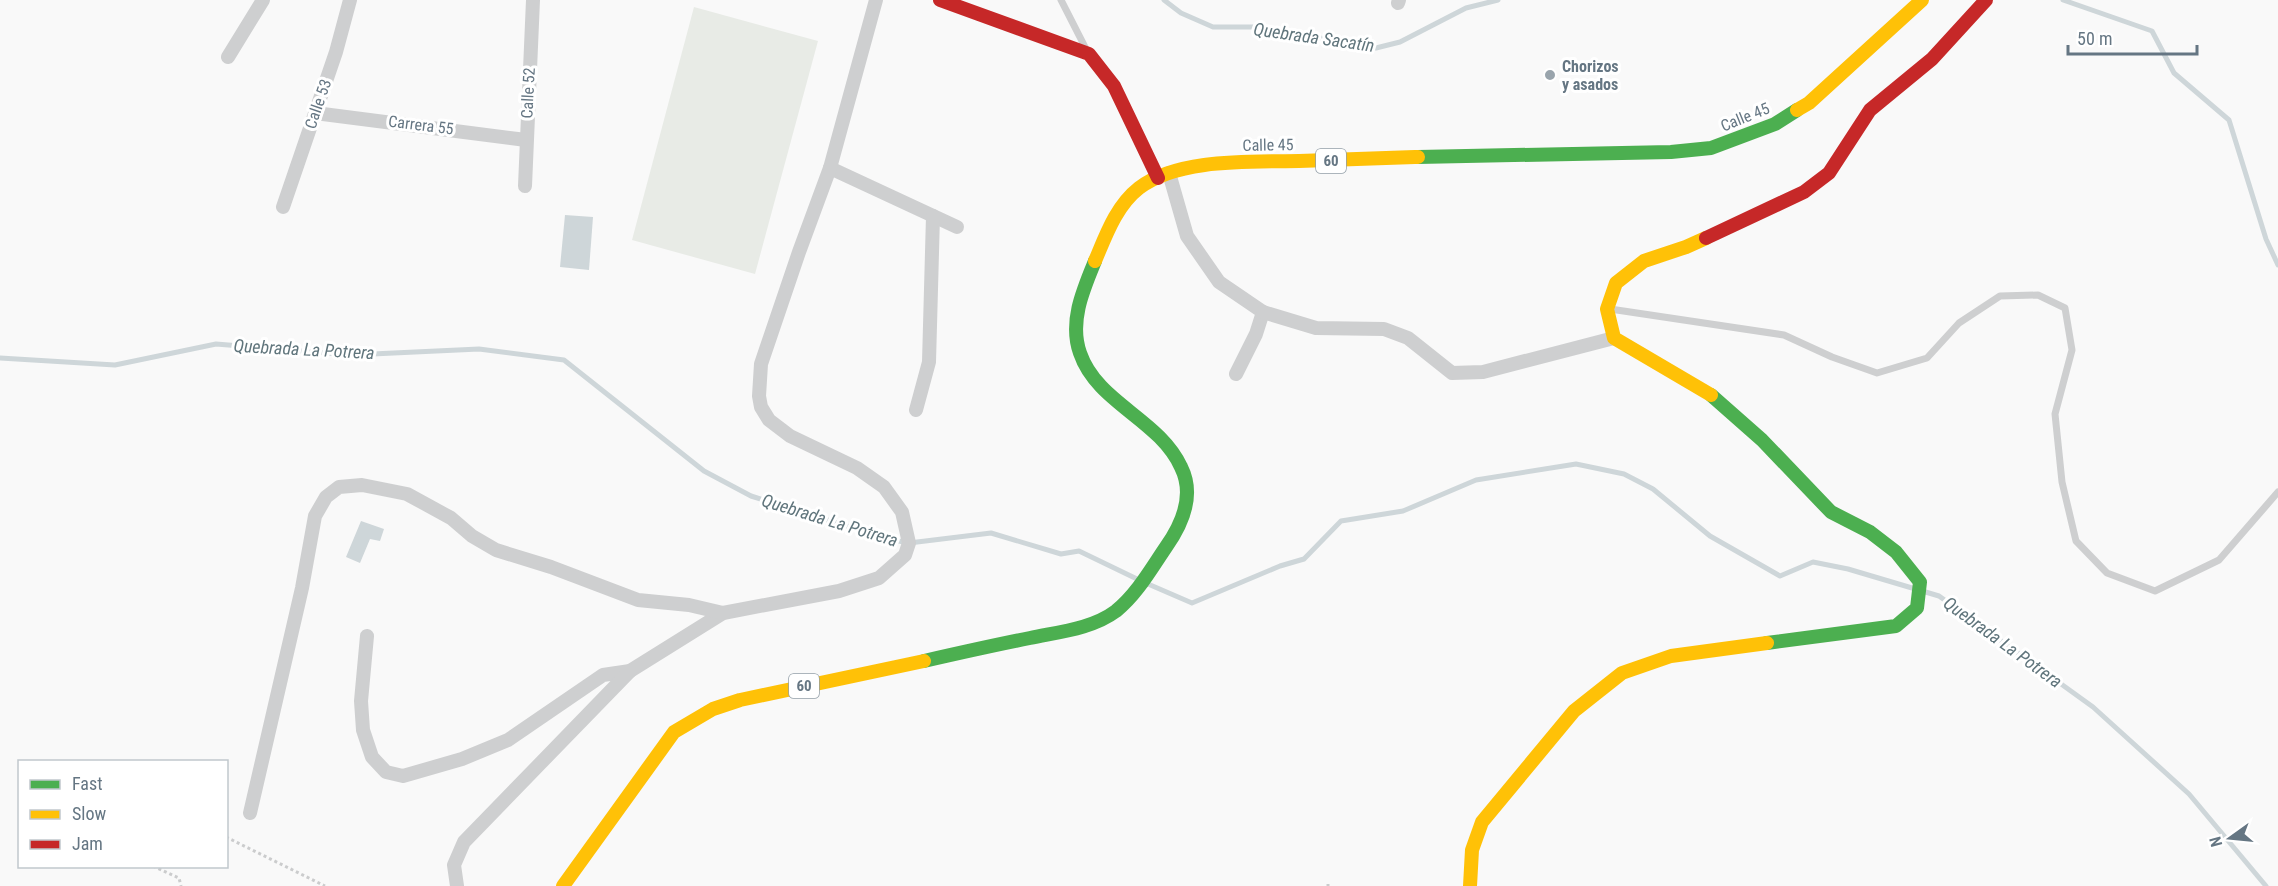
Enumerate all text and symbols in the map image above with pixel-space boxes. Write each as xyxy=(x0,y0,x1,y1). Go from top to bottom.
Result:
water label: Quebrada Sacatín xyxy=(1252,18,1376,56)
scale bar xyxy=(2068,18,2197,56)
text: 50 m xyxy=(2077,28,2112,49)
place label: Chorizos y asados xyxy=(1562,57,1619,94)
street label: Calle 52 xyxy=(517,67,539,119)
marker: Chorizos y asados xyxy=(1543,68,1557,82)
street label: Calle 53 xyxy=(301,77,335,131)
street label: Calle 45 xyxy=(1718,99,1772,135)
street label: Carrera 55 xyxy=(387,112,455,138)
street label: Calle 45 xyxy=(1242,135,1294,155)
road number: 60 xyxy=(1316,149,1346,173)
water label: Quebrada La Potrera xyxy=(233,335,375,363)
water label: Quebrada La Potrera xyxy=(759,489,901,551)
water label: Quebrada La Potrera xyxy=(1940,592,2066,692)
road number: 60 xyxy=(789,674,819,698)
legend xyxy=(18,760,228,868)
text: Fast xyxy=(72,773,103,794)
text: Slow xyxy=(72,803,107,824)
north arrow xyxy=(2200,808,2260,868)
text: Jam xyxy=(72,833,103,854)
text: N xyxy=(2206,835,2226,849)

